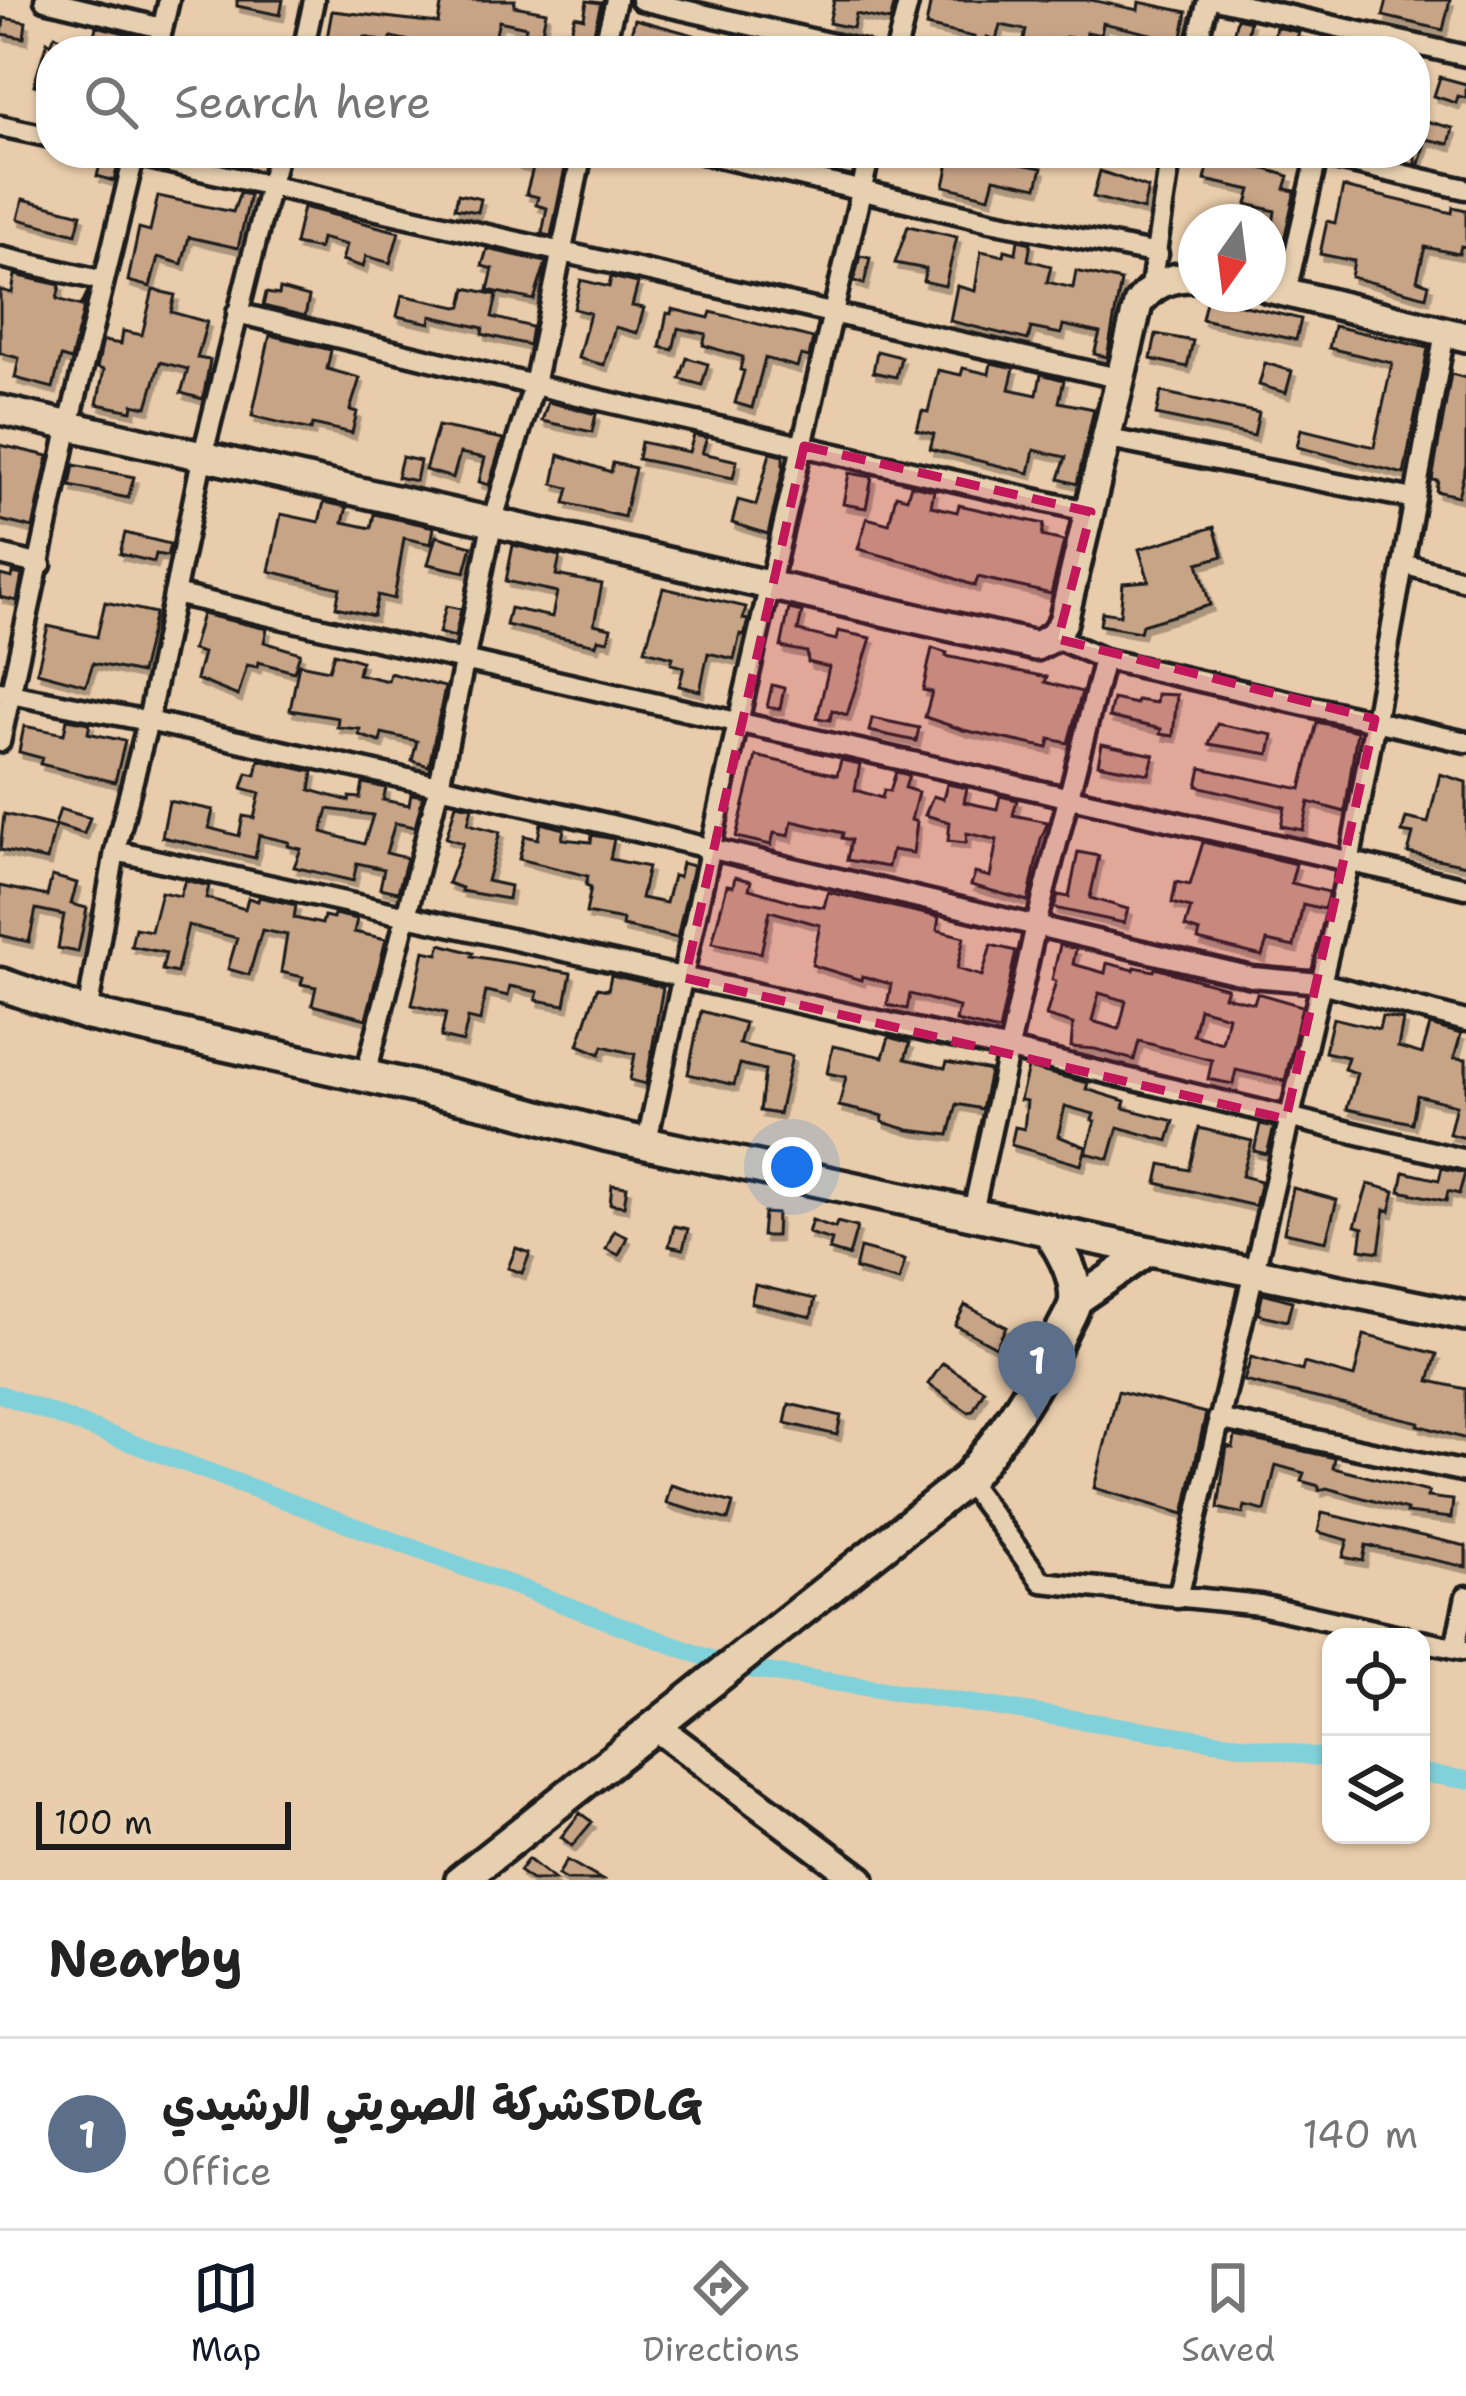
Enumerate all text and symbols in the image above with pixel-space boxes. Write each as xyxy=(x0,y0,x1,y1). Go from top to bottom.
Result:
search box xyxy=(36,36,1430,168)
icon: search xyxy=(78,69,144,135)
text: Search here xyxy=(174,72,431,132)
north arrow xyxy=(1178,204,1286,312)
your location xyxy=(762,1137,822,1197)
pin: 1 xyxy=(998,1321,1076,1420)
map controls xyxy=(1322,1628,1430,1844)
button: locate xyxy=(1322,1628,1430,1736)
button: layers xyxy=(1322,1736,1430,1844)
scale bar xyxy=(36,1796,291,1849)
text: 100 m xyxy=(54,1800,153,1845)
text: Nearby xyxy=(48,1924,243,1992)
text: شركة الصويتي الرشيديSDLG xyxy=(162,2074,703,2134)
text: 1 xyxy=(78,2108,96,2160)
text: 140 m xyxy=(1302,2108,1418,2160)
text: Office xyxy=(162,2145,272,2197)
tab: Map xyxy=(191,2255,261,2372)
tab: Directions xyxy=(643,2255,800,2372)
tab: Saved xyxy=(1182,2255,1275,2372)

